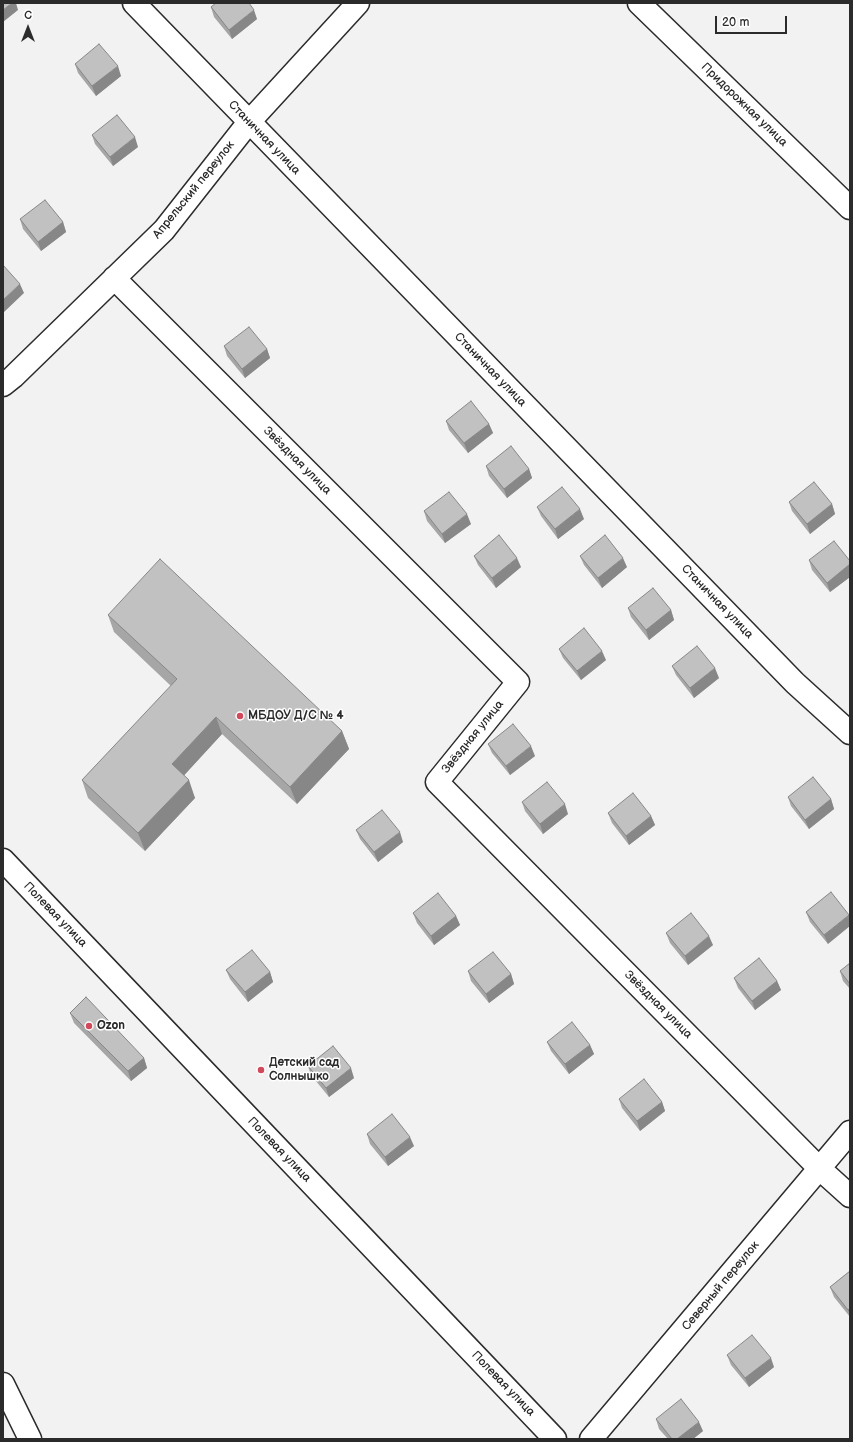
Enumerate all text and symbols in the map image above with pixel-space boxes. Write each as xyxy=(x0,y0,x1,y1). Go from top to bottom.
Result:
north arrow xyxy=(8,8,48,48)
scale bar xyxy=(717,8,789,34)
text: С xyxy=(24,9,32,22)
text: 20 m xyxy=(722,15,749,30)
street label: Придорожная улица xyxy=(698,60,790,150)
street label: Станичная улица xyxy=(225,98,303,178)
street label: Апрельский переулок xyxy=(150,138,238,242)
street label: Станичная улица xyxy=(451,330,529,410)
street label: Звёздная улица xyxy=(260,424,334,498)
street label: Станичная улица xyxy=(678,562,756,642)
street label: Звёздная улица xyxy=(439,698,507,776)
place label: МБДОУ Д/С № 4 xyxy=(248,709,344,723)
marker: МБДОУ Д/С № 4 xyxy=(235,711,245,721)
street label: Полевая улица xyxy=(20,879,90,951)
street label: Звёздная улица xyxy=(621,968,695,1042)
place label: Ozon xyxy=(97,1019,125,1033)
marker: Ozon xyxy=(84,1021,94,1031)
place label: Детский сад Солнышко xyxy=(269,1056,339,1084)
marker: Детский сад Солнышко xyxy=(256,1065,266,1075)
street label: Полевая улица xyxy=(244,1114,314,1186)
street label: Северный переулок xyxy=(679,1238,763,1334)
street label: Полевая улица xyxy=(468,1348,538,1420)

